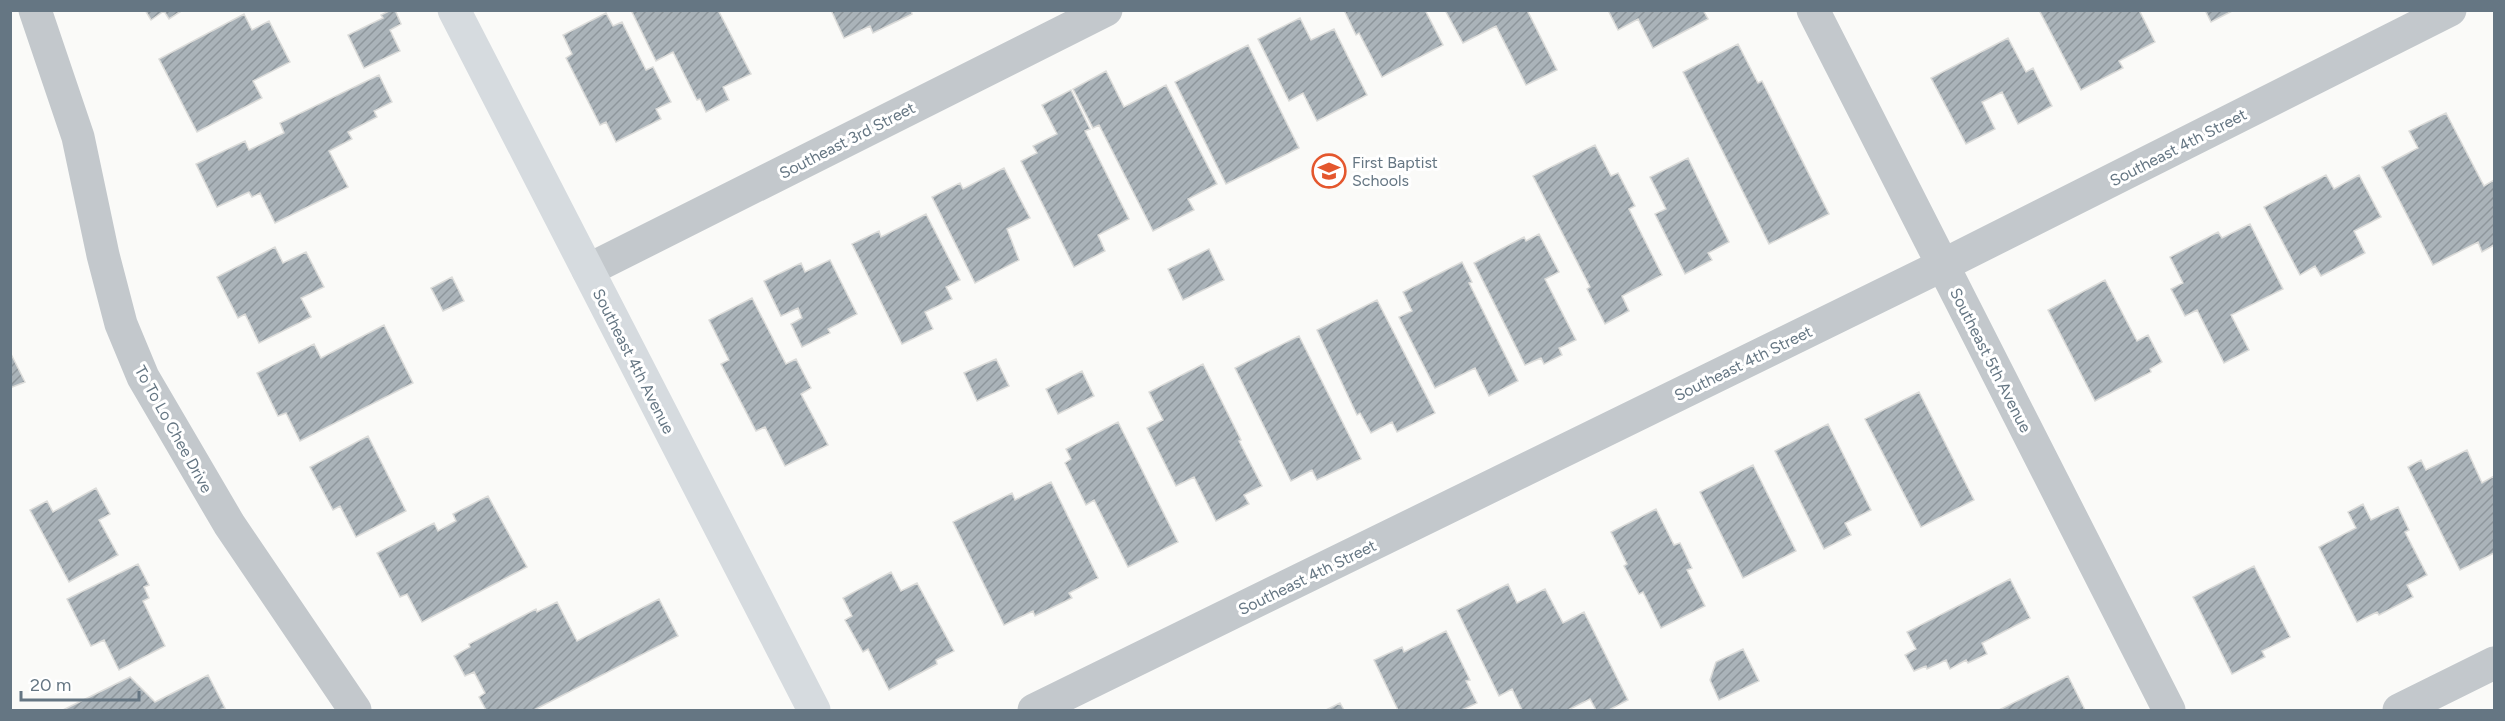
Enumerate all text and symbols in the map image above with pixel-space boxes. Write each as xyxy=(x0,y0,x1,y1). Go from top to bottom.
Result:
street label: Southeast 3rd Street xyxy=(776,98,918,183)
street label: Southeast 4th Street xyxy=(2107,105,2250,190)
school or university icon: First Baptist Schools xyxy=(1311,153,1347,189)
place label: First Baptist Schools xyxy=(1352,153,1438,190)
street label: Southeast 4th Avenue xyxy=(589,285,679,437)
street label: Southeast 5th Avenue xyxy=(1946,285,2035,436)
street label: Southeast 4th Street xyxy=(1671,322,1815,405)
street label: To To Lo Chee Drive xyxy=(131,362,217,496)
street label: Southeast 4th Street xyxy=(1235,536,1379,619)
scale bar xyxy=(21,664,140,702)
text: 20 m xyxy=(30,674,71,696)

